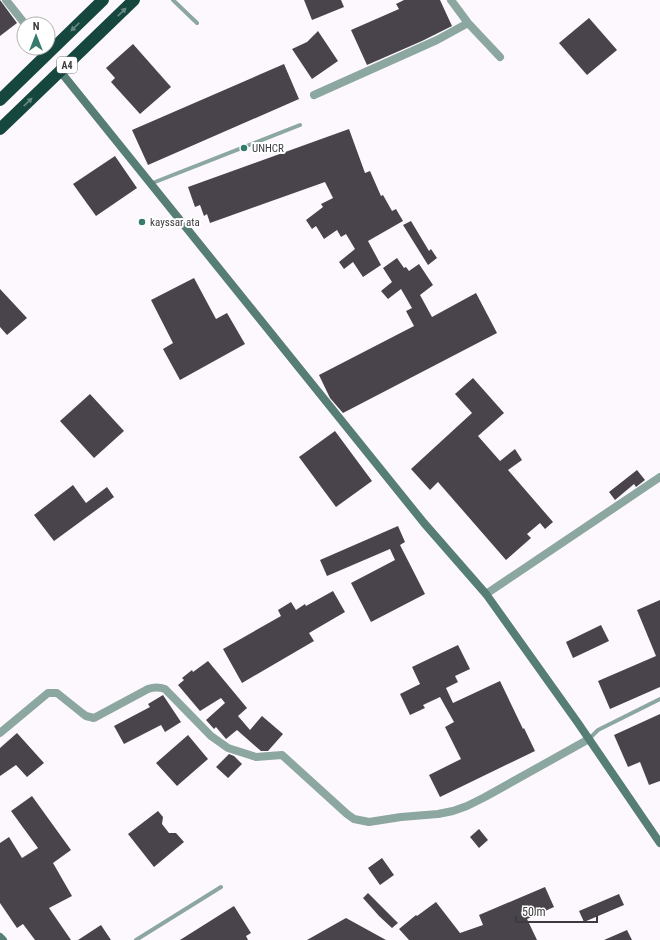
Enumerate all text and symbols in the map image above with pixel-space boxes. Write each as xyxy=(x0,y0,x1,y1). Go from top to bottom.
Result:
one-way arrow xyxy=(117,7,127,17)
north arrow xyxy=(16,16,56,56)
text: N xyxy=(33,20,40,33)
one-way arrow xyxy=(70,22,80,32)
road number: A4 xyxy=(57,57,77,73)
one-way arrow xyxy=(23,97,33,107)
place label: UNHCR xyxy=(252,142,284,155)
marker: UNHCR xyxy=(239,143,249,153)
place label: kayssar ata xyxy=(150,216,200,229)
marker: kayssar ata xyxy=(137,217,147,227)
scale bar xyxy=(516,898,597,924)
text: 50 m xyxy=(522,905,546,919)

